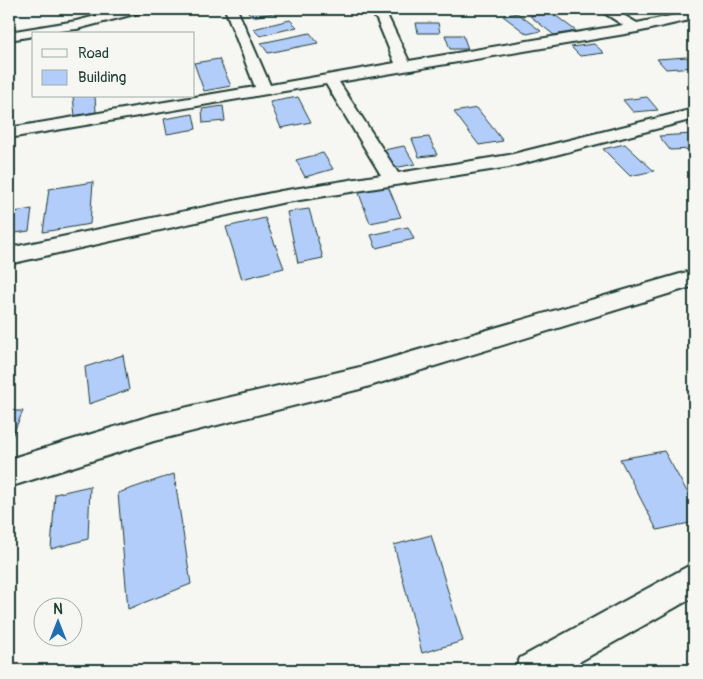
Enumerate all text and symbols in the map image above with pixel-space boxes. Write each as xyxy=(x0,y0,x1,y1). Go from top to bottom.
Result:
legend xyxy=(32,32,195,98)
text: Road xyxy=(78,44,109,63)
text: Building xyxy=(78,68,126,87)
north arrow xyxy=(32,596,82,646)
text: N xyxy=(53,601,63,618)

